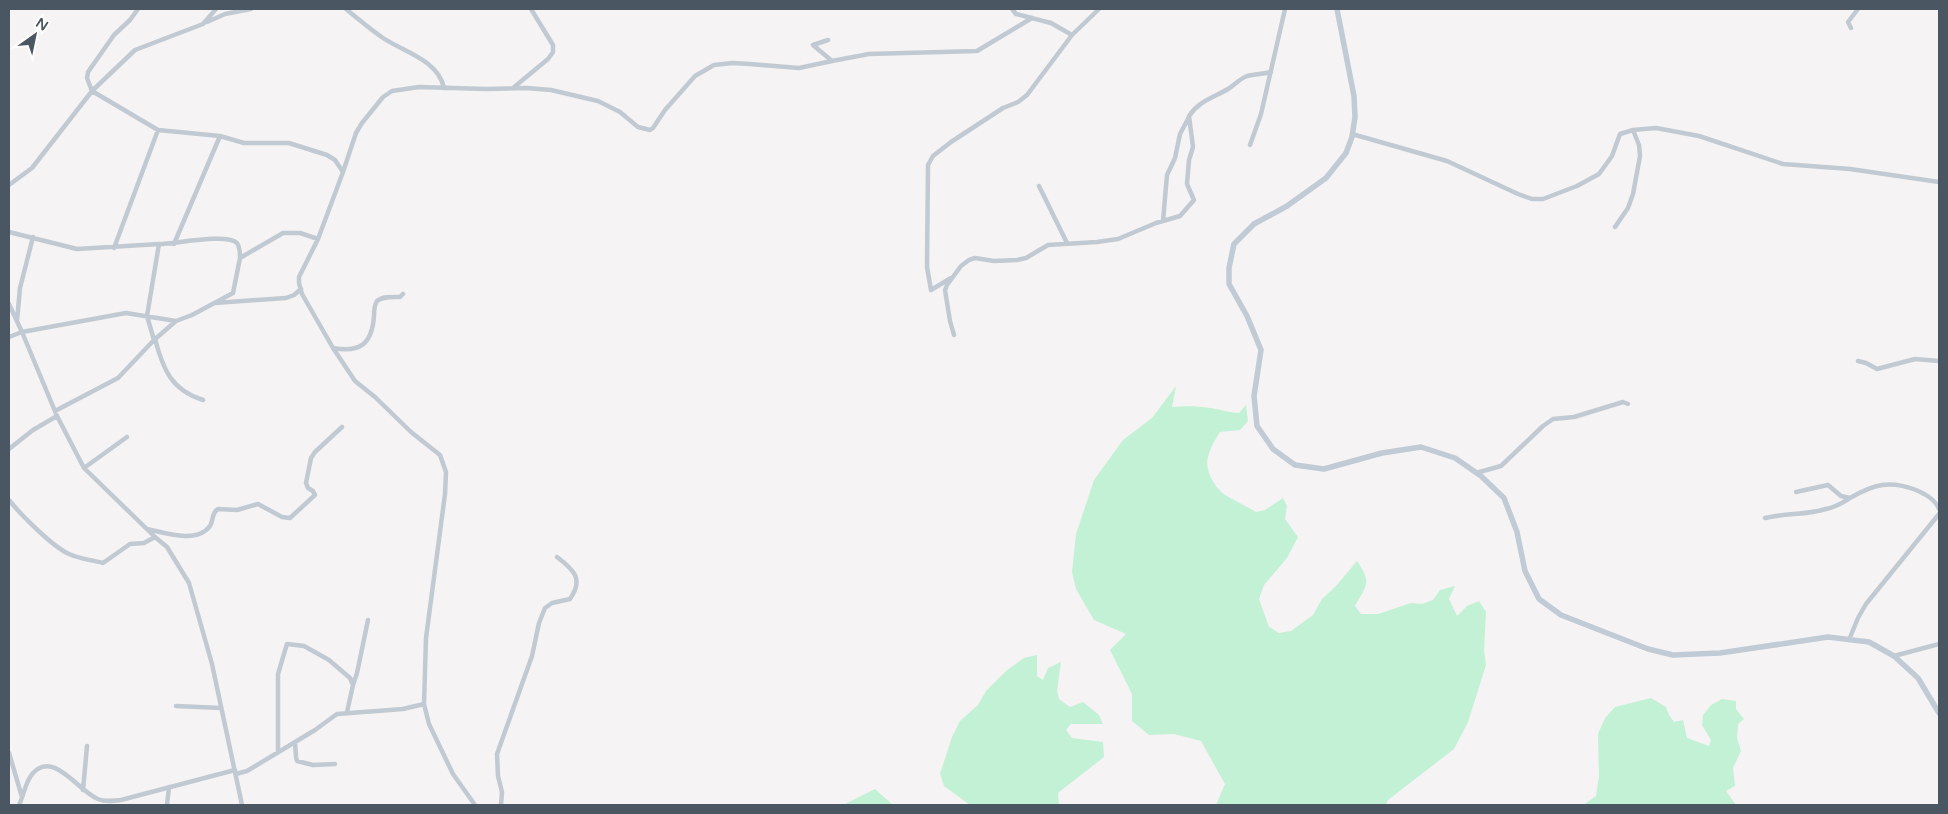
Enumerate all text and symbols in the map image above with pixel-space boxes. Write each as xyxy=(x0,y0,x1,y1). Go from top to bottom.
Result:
north arrow xyxy=(10,10,60,60)
text: N xyxy=(32,14,51,35)

